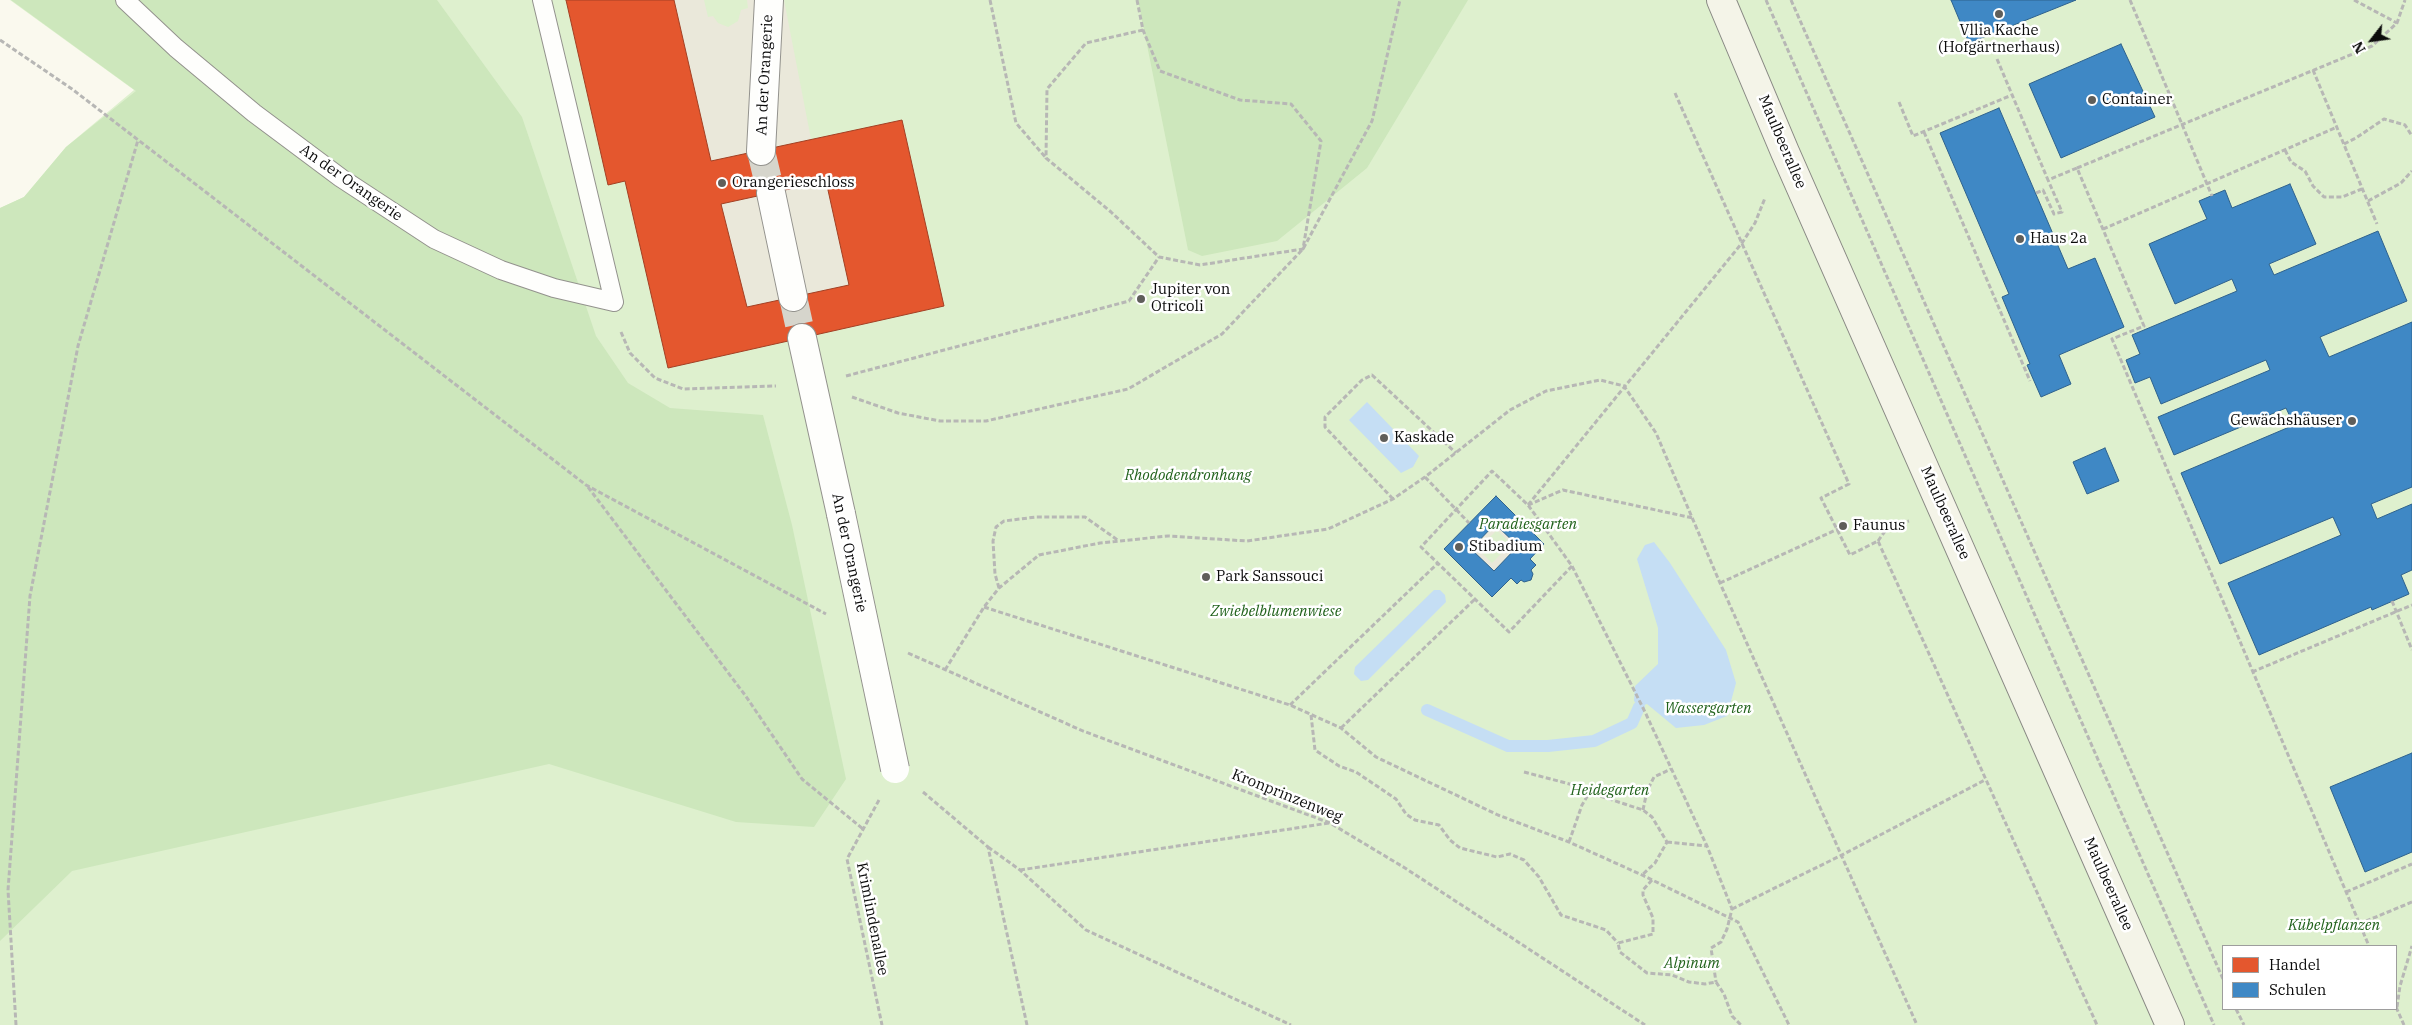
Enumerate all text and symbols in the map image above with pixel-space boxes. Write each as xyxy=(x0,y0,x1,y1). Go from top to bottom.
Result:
marker: Vllia Kache (Hofgärtnerhaus) xyxy=(1993,8,2005,20)
street label: An der Orangerie xyxy=(753,14,777,136)
north arrow xyxy=(2347,15,2397,65)
place label: Vllia Kache (Hofgärtnerhaus) xyxy=(1938,22,2060,57)
text: N xyxy=(2348,38,2370,57)
place label: Container xyxy=(2102,91,2172,109)
street label: Maulbeerallee xyxy=(1754,92,1810,192)
marker: Container xyxy=(2086,94,2098,106)
street label: An der Orangerie xyxy=(296,141,406,225)
place label: Orangerieschloss xyxy=(732,174,855,192)
marker: Orangerieschloss xyxy=(716,177,728,189)
place label: Haus 2a xyxy=(2030,230,2087,248)
marker: Haus 2a xyxy=(2014,233,2026,245)
place label: Jupiter von Otricoli xyxy=(1151,281,1230,316)
marker: Jupiter von Otricoli xyxy=(1135,293,1147,305)
place label: Gewächshäuser xyxy=(2230,412,2342,430)
marker: Gewächshäuser xyxy=(2346,415,2358,427)
place label: Kaskade xyxy=(1394,429,1454,447)
marker: Kaskade xyxy=(1378,432,1390,444)
street label: Maulbeerallee xyxy=(1916,464,1974,562)
park label: Rhododendronhang xyxy=(1125,467,1251,485)
street label: An der Orangerie xyxy=(828,492,870,614)
park label: Paradiesgarten xyxy=(1479,516,1577,534)
place label: Faunus xyxy=(1853,517,1905,535)
marker: Faunus xyxy=(1837,520,1849,532)
place label: Stibadium xyxy=(1469,538,1543,556)
marker: Stibadium xyxy=(1453,541,1465,553)
place label: Park Sanssouci xyxy=(1216,568,1324,586)
marker: Park Sanssouci xyxy=(1200,571,1212,583)
park label: Zwiebelblumenwiese xyxy=(1211,603,1341,621)
park label: Wassergarten xyxy=(1664,700,1752,718)
street label: Kronprinzenweg xyxy=(1229,766,1345,826)
park label: Heidegarten xyxy=(1571,782,1649,800)
street label: Maulbeerallee xyxy=(2079,835,2137,933)
street label: Krimlindenallee xyxy=(852,861,892,977)
park label: Kübelpflanzen xyxy=(2288,917,2380,935)
legend xyxy=(2222,945,2397,1010)
park label: Alpinum xyxy=(1664,955,1720,973)
text: Handel xyxy=(2269,955,2320,974)
text: Schulen xyxy=(2269,980,2326,999)

